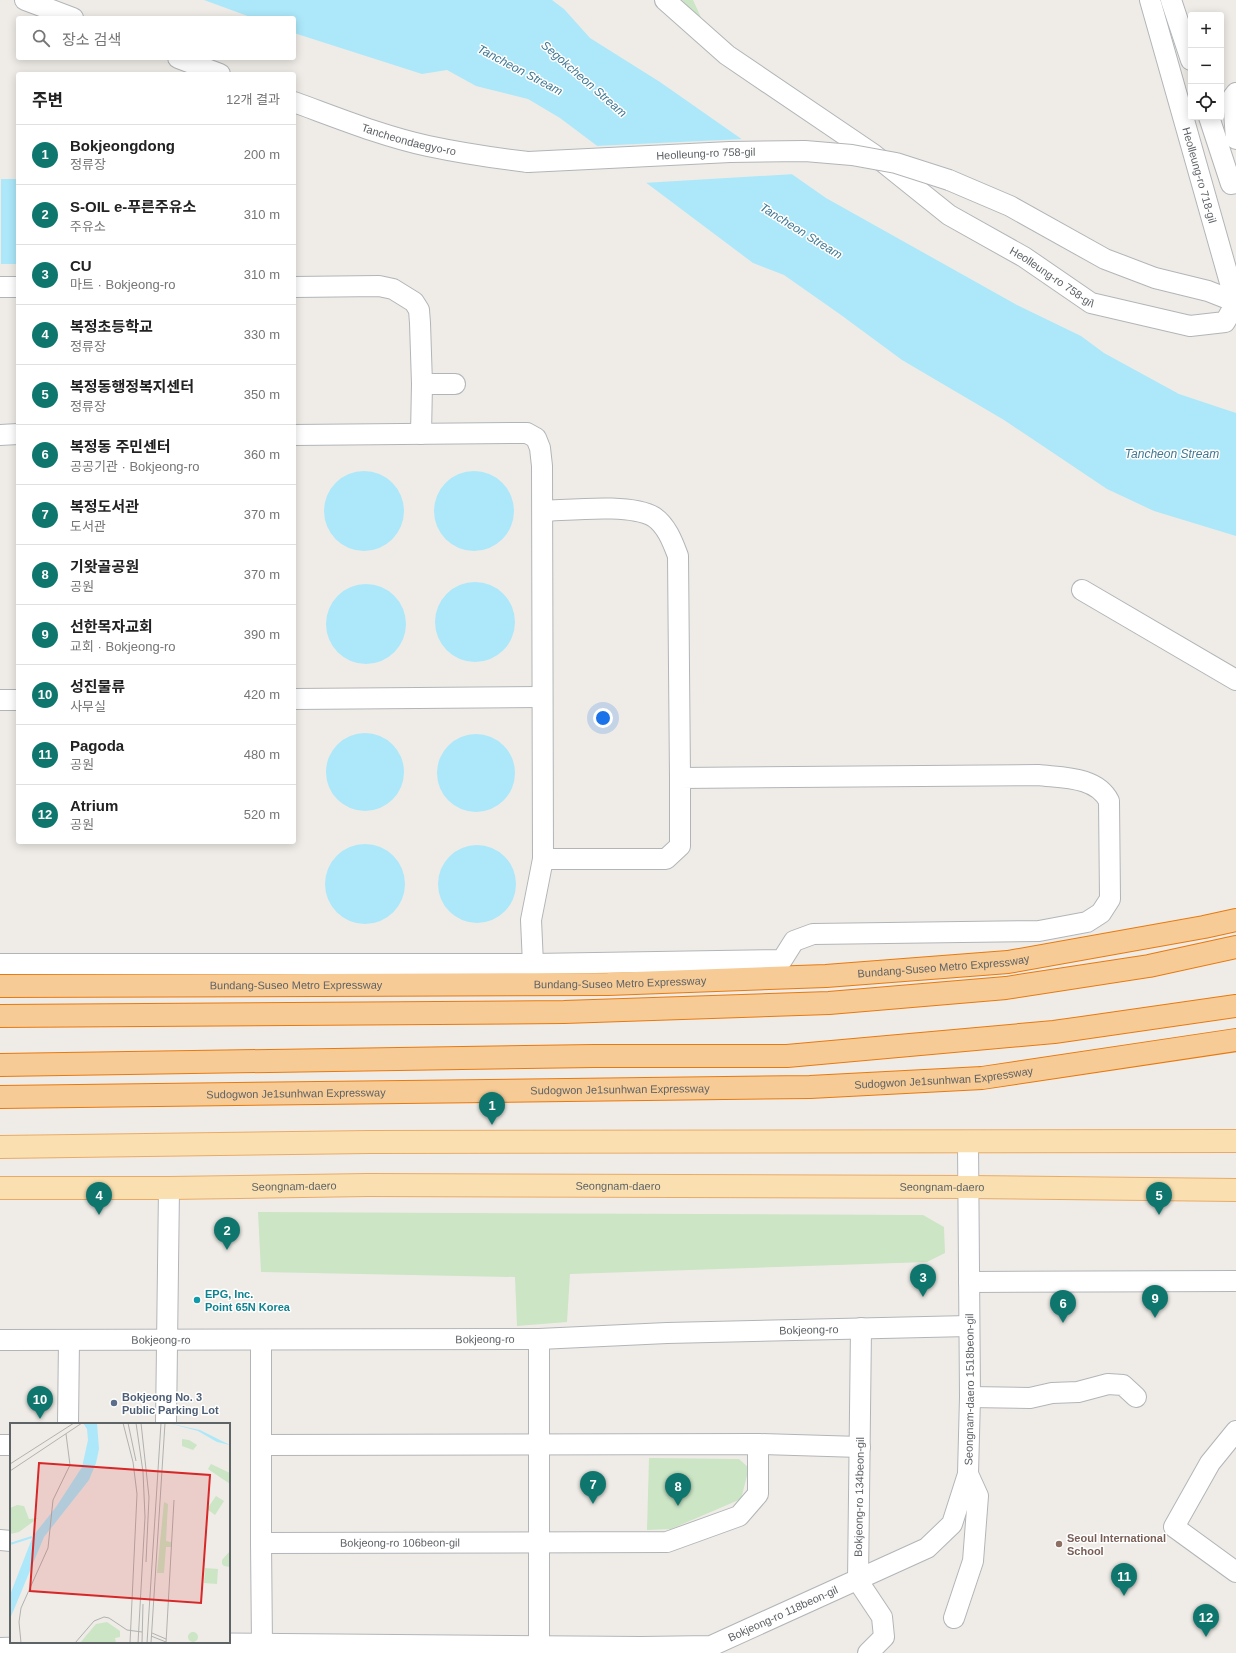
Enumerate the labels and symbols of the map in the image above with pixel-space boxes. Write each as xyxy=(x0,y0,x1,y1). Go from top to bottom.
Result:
water label: Segokcheon Stream xyxy=(538,38,630,120)
water label: Tancheon Stream xyxy=(475,42,565,98)
street label: Tancheondaegyo-ro xyxy=(360,121,457,157)
street label: Heolleung-ro 718-gil xyxy=(1180,126,1219,224)
street label: Heolleung-ro 758-gil xyxy=(656,146,755,162)
water label: Tancheon Stream xyxy=(757,200,845,262)
street label: Heolleung-ro 758-gil xyxy=(1008,244,1095,309)
water label: Tancheon Stream xyxy=(1125,447,1219,461)
your location xyxy=(593,708,613,728)
street label: Bundang-Suseo Metro Expressway xyxy=(857,952,1031,980)
street label: Bundang-Suseo Metro Expressway xyxy=(534,974,707,990)
street label: Bundang-Suseo Metro Expressway xyxy=(210,979,383,991)
street label: Sudogwon Je1sunhwan Expressway xyxy=(854,1064,1034,1091)
street label: Sudogwon Je1sunhwan Expressway xyxy=(530,1082,710,1096)
street label: Sudogwon Je1sunhwan Expressway xyxy=(206,1086,386,1100)
pin: 1 xyxy=(479,1092,505,1125)
street label: Seongnam-daero xyxy=(251,1179,337,1193)
street label: Seongnam-daero xyxy=(575,1180,661,1192)
street label: Seongnam-daero xyxy=(899,1181,985,1193)
pin: 4 xyxy=(86,1182,112,1215)
pin: 5 xyxy=(1146,1182,1172,1215)
pin: 2 xyxy=(214,1217,240,1250)
pin: 3 xyxy=(910,1264,936,1297)
pin: 9 xyxy=(1142,1285,1168,1318)
place label: EPG, Inc. Point 65N Korea xyxy=(205,1288,291,1313)
pin: 6 xyxy=(1050,1290,1076,1323)
marker: EPG, Inc. Point 65N Korea xyxy=(192,1295,202,1305)
street label: Seongnam-daero 1518beon-gil xyxy=(962,1313,976,1466)
street label: Bokjeong-ro xyxy=(779,1323,839,1336)
street label: Bokjeong-ro xyxy=(455,1333,515,1345)
street label: Bokjeong-ro xyxy=(131,1334,191,1346)
pin: 10 xyxy=(27,1386,53,1419)
place label: Bokjeong No. 3 Public Parking Lot xyxy=(122,1391,219,1416)
marker: Bokjeong No. 3 Public Parking Lot xyxy=(109,1398,119,1408)
inset map xyxy=(10,1423,230,1643)
street label: Bokjeong-ro 134beon-gil xyxy=(852,1437,866,1557)
pin: 7 xyxy=(580,1471,606,1504)
pin: 8 xyxy=(665,1473,691,1506)
place label: Seoul International School xyxy=(1067,1532,1166,1557)
street label: Bokjeong-ro 106beon-gil xyxy=(340,1537,460,1549)
marker: Seoul International School xyxy=(1054,1539,1064,1549)
pin: 11 xyxy=(1111,1563,1137,1596)
street label: Bokjeong-ro 118beon-gil xyxy=(726,1583,840,1643)
pin: 12 xyxy=(1193,1604,1219,1637)

